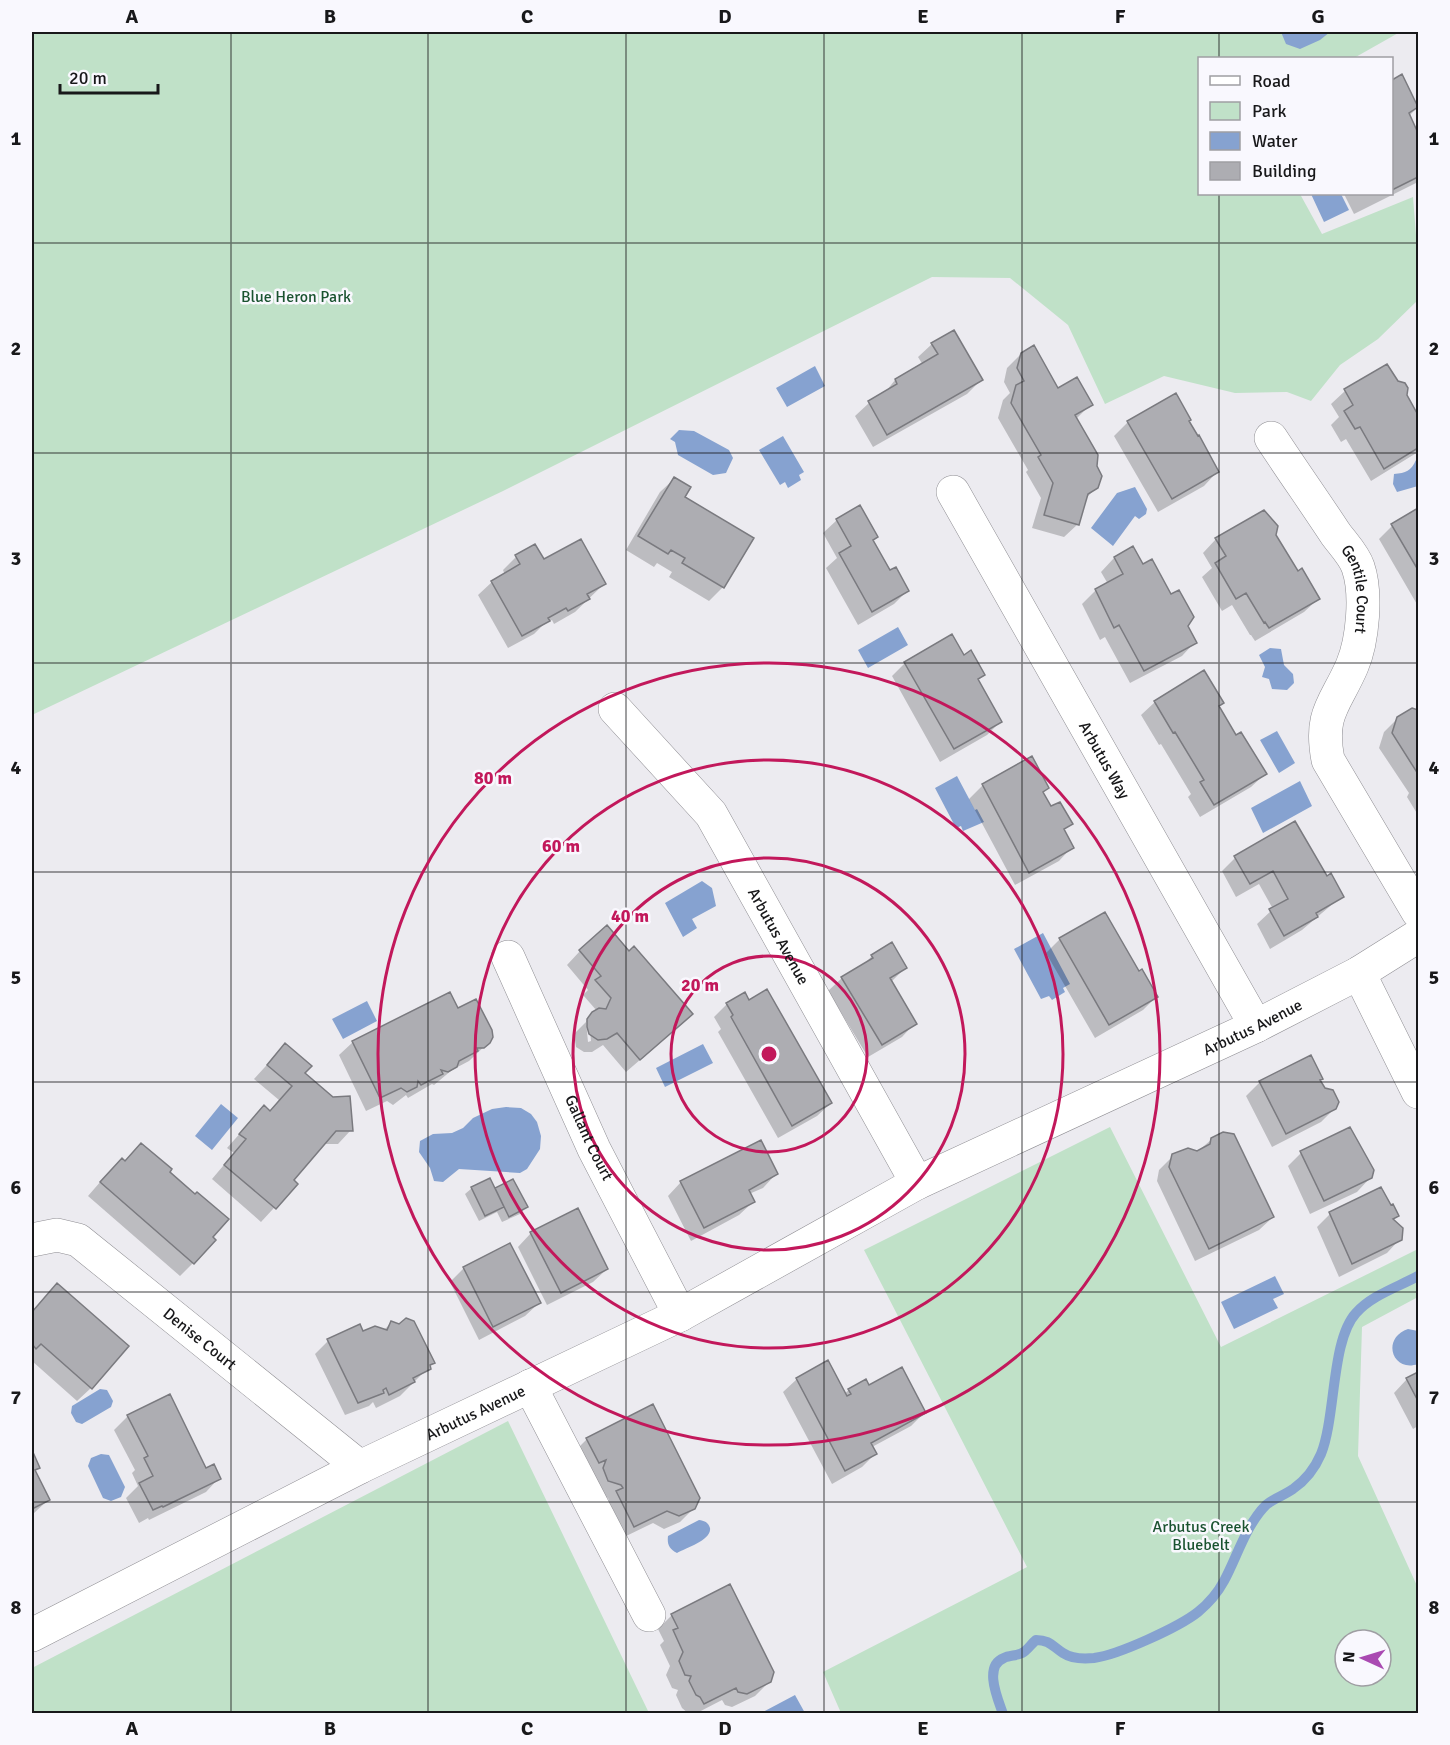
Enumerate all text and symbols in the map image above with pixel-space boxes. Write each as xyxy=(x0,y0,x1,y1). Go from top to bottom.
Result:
text: A xyxy=(126,4,139,29)
text: B xyxy=(324,4,336,29)
text: C xyxy=(521,4,533,29)
text: D xyxy=(718,4,732,29)
text: E xyxy=(917,4,929,29)
text: F xyxy=(1115,4,1126,29)
text: G xyxy=(1311,4,1325,29)
scale bar xyxy=(60,57,158,95)
legend xyxy=(1198,57,1393,195)
text: 20 m xyxy=(69,67,107,89)
text: Road xyxy=(1252,70,1291,92)
text: Park xyxy=(1252,100,1287,122)
text: 1 xyxy=(11,126,22,151)
text: 1 xyxy=(1429,126,1440,151)
text: Water xyxy=(1252,130,1298,152)
text: Building xyxy=(1252,160,1316,182)
park label: Blue Heron Park xyxy=(241,287,351,307)
text: 2 xyxy=(11,336,21,361)
text: 2 xyxy=(1429,336,1439,361)
street label: Gentile Court xyxy=(1336,541,1372,635)
text: 3 xyxy=(11,546,21,571)
text: 3 xyxy=(1429,546,1439,571)
street label: Arbutus Way xyxy=(1074,718,1134,803)
text: 4 xyxy=(11,755,22,780)
text: 4 xyxy=(1429,755,1440,780)
text: 80 m xyxy=(474,767,512,789)
text: 60 m xyxy=(542,835,580,857)
street label: Arbutus Avenue xyxy=(743,885,813,988)
text: 40 m xyxy=(611,905,649,927)
text: 5 xyxy=(11,965,21,990)
text: 5 xyxy=(1429,965,1439,990)
text: 20 m xyxy=(681,974,719,996)
street label: Arbutus Avenue xyxy=(1200,995,1306,1060)
centre of rings xyxy=(759,1044,779,1064)
street label: Gallant Court xyxy=(560,1092,618,1184)
text: 6 xyxy=(11,1175,22,1200)
text: 6 xyxy=(1429,1175,1440,1200)
street label: Denise Court xyxy=(159,1304,241,1375)
street label: Arbutus Avenue xyxy=(423,1381,529,1445)
text: 7 xyxy=(11,1385,22,1410)
text: 7 xyxy=(1429,1385,1440,1410)
park label: Arbutus Creek Bluebelt xyxy=(1152,1517,1250,1555)
text: 8 xyxy=(11,1595,22,1620)
text: 8 xyxy=(1429,1595,1440,1620)
north arrow xyxy=(1333,1628,1393,1688)
text: N xyxy=(1339,1651,1359,1663)
text: A xyxy=(126,1716,139,1741)
text: B xyxy=(324,1716,336,1741)
text: C xyxy=(521,1716,533,1741)
text: D xyxy=(718,1716,732,1741)
text: E xyxy=(917,1716,929,1741)
text: F xyxy=(1115,1716,1126,1741)
text: G xyxy=(1311,1716,1325,1741)

